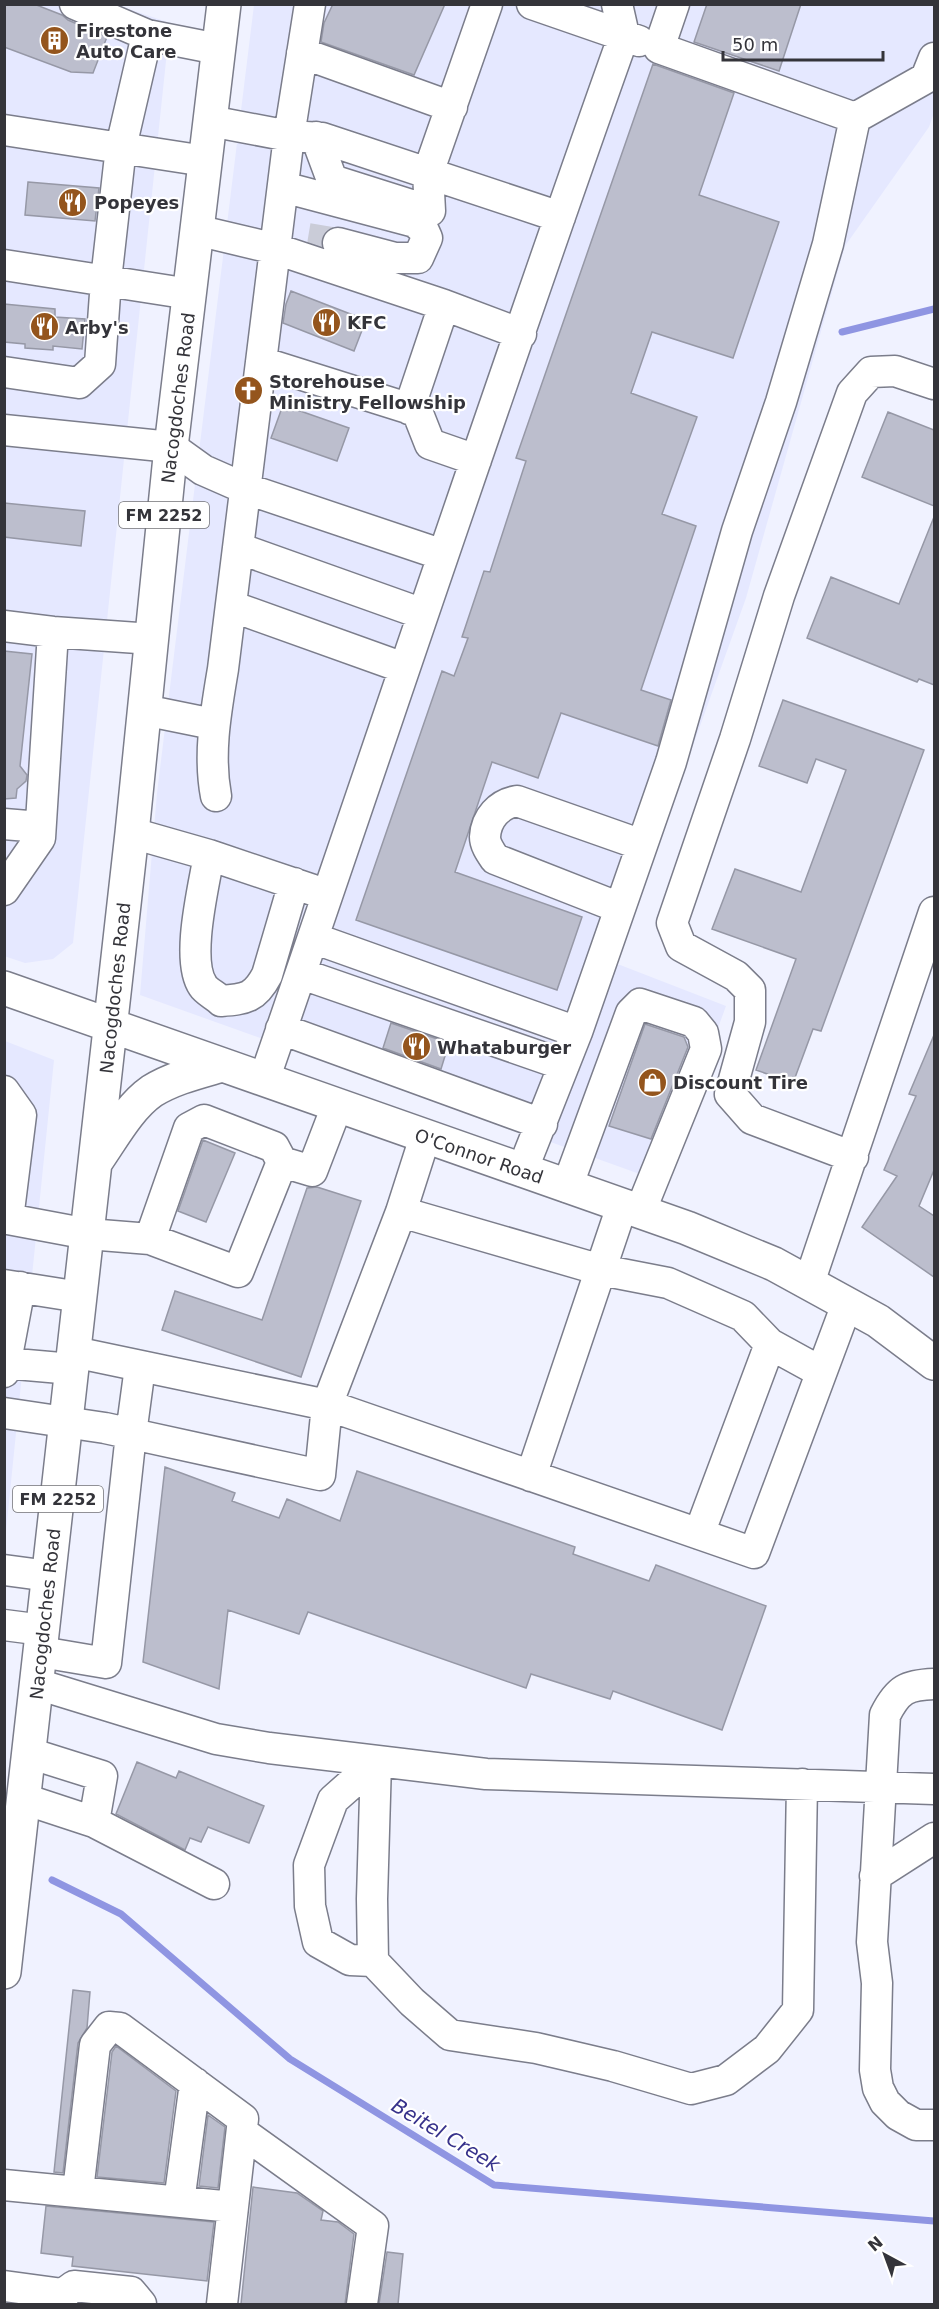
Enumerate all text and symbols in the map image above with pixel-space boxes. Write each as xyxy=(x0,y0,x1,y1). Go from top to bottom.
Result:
place label: Firestone Auto Care xyxy=(76,20,176,62)
building icon: Firestone Auto Care xyxy=(39,24,71,56)
scale bar xyxy=(723,24,884,62)
text: 50 m xyxy=(732,34,778,55)
restaurant icon: Popeyes xyxy=(57,186,89,218)
place label: Popeyes xyxy=(94,192,179,213)
restaurant icon: KFC xyxy=(310,306,342,338)
restaurant icon: Arby's xyxy=(28,311,60,343)
street label: Nacogdoches Road xyxy=(157,311,199,485)
place label: KFC xyxy=(347,312,386,333)
place label: Arby's xyxy=(65,317,129,338)
place label: Storehouse Ministry Fellowship xyxy=(269,371,466,413)
church icon: Storehouse Ministry Fellowship xyxy=(232,375,264,407)
road number: FM 2252 xyxy=(119,502,209,528)
street label: Nacogdoches Road xyxy=(96,901,134,1075)
restaurant icon: Whataburger xyxy=(400,1031,432,1063)
place label: Whataburger xyxy=(437,1037,571,1058)
shop icon: Discount Tire xyxy=(636,1066,668,1098)
place label: Discount Tire xyxy=(673,1072,808,1093)
street label: O'Connor Road xyxy=(412,1124,546,1188)
road number: FM 2252 xyxy=(13,1486,103,1512)
street label: Nacogdoches Road xyxy=(26,1527,64,1701)
water label: Beitel Creek xyxy=(388,2093,506,2177)
north arrow xyxy=(855,2225,915,2285)
text: N xyxy=(864,2232,887,2256)

